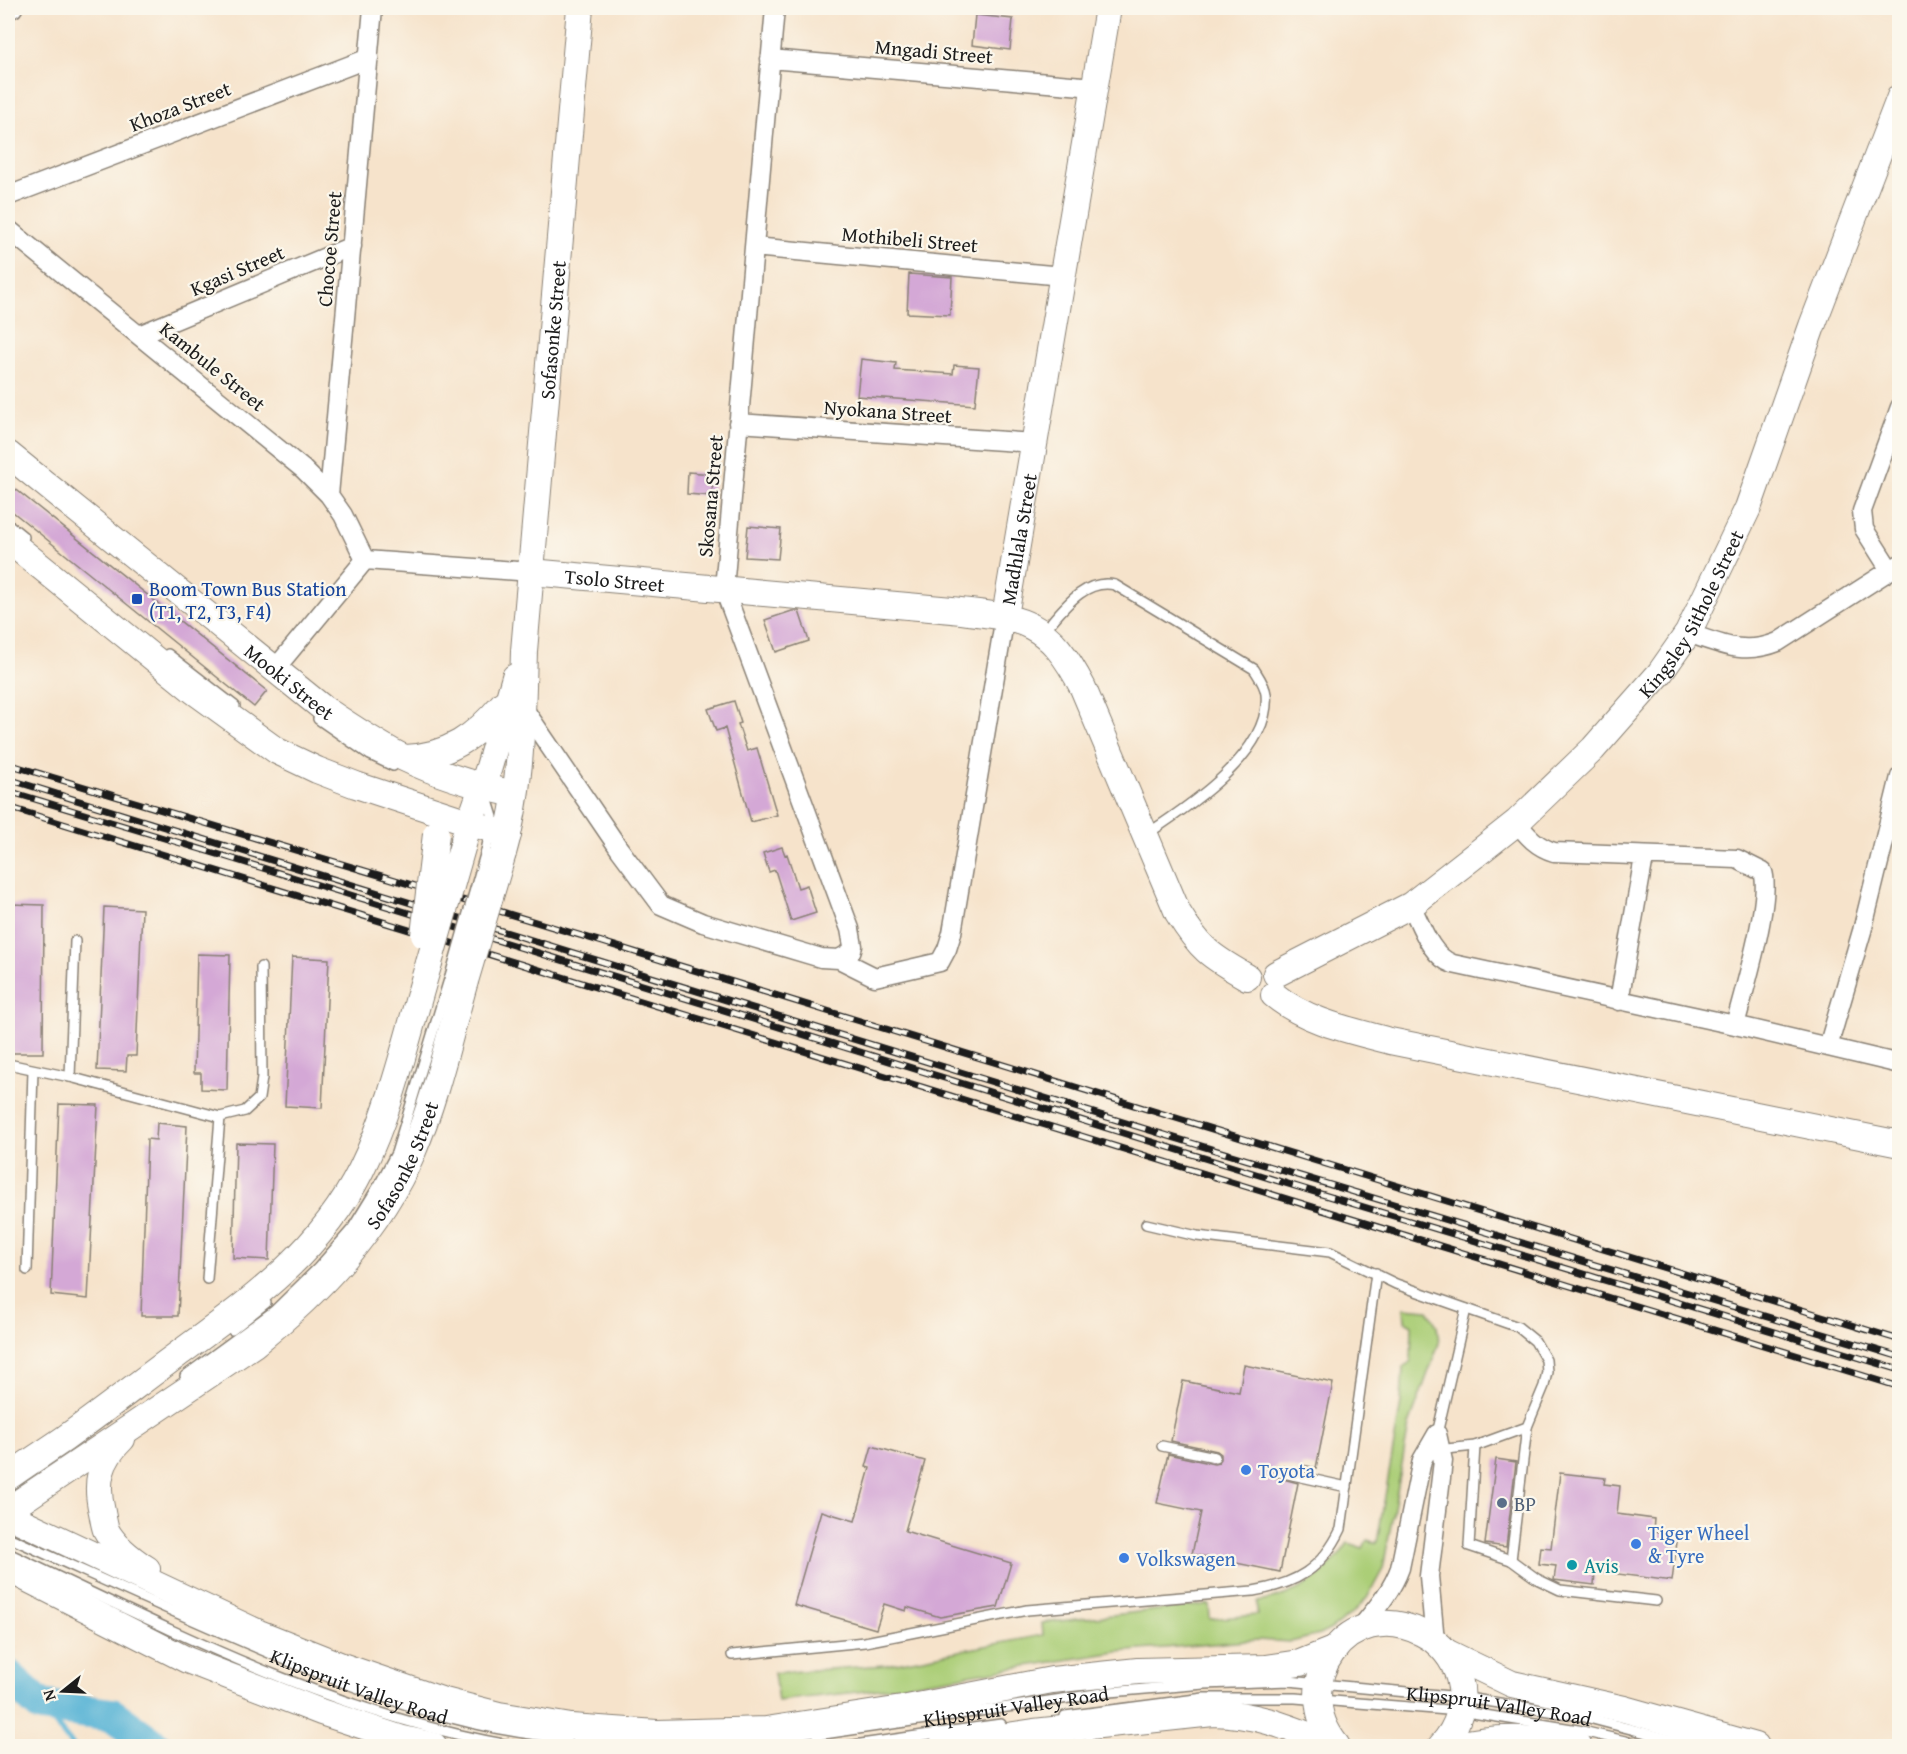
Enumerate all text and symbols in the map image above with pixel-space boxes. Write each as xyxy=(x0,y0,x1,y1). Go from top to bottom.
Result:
street label: Mngadi Street xyxy=(874,31,994,71)
street label: Khoza Street xyxy=(125,73,235,139)
street label: Chocoe Street xyxy=(310,190,348,308)
street label: Mothibeli Street xyxy=(841,219,979,259)
street label: Kgasi Street xyxy=(185,237,289,303)
street label: Sofasonke Street xyxy=(531,259,572,401)
street label: Kambule Street xyxy=(154,314,272,418)
street label: Nyokana Street xyxy=(823,392,953,430)
street label: Skosana Street xyxy=(690,434,730,558)
street label: Madhlala Street xyxy=(993,471,1043,607)
street label: Kingsley Sithole Street xyxy=(1631,525,1750,704)
street label: Tsolo Street xyxy=(563,561,666,598)
place label: Boom Town Bus Station (T1, T2, T3, F4) xyxy=(149,574,347,626)
marker: Boom Town Bus Station (T1, T2, T3, F4) xyxy=(130,592,144,606)
street label: Mooki Street xyxy=(239,636,340,726)
street label: Sofasonke Street xyxy=(358,1097,445,1235)
place label: Toyota xyxy=(1258,1456,1315,1485)
marker: Toyota xyxy=(1239,1463,1253,1477)
place label: BP xyxy=(1514,1489,1536,1518)
marker: BP xyxy=(1495,1496,1509,1510)
place label: Tiger Wheel & Tyre xyxy=(1648,1518,1750,1570)
marker: Tiger Wheel & Tyre xyxy=(1629,1537,1643,1551)
place label: Volkswagen xyxy=(1136,1544,1236,1573)
marker: Volkswagen xyxy=(1117,1551,1131,1565)
place label: Avis xyxy=(1584,1551,1619,1580)
marker: Avis xyxy=(1565,1558,1579,1572)
street label: Klipspruit Valley Road xyxy=(266,1641,452,1731)
north arrow xyxy=(33,1661,93,1721)
street label: Klipspruit Valley Road xyxy=(921,1678,1111,1734)
street label: Klipspruit Valley Road xyxy=(1405,1678,1595,1733)
text: N xyxy=(36,1687,62,1704)

